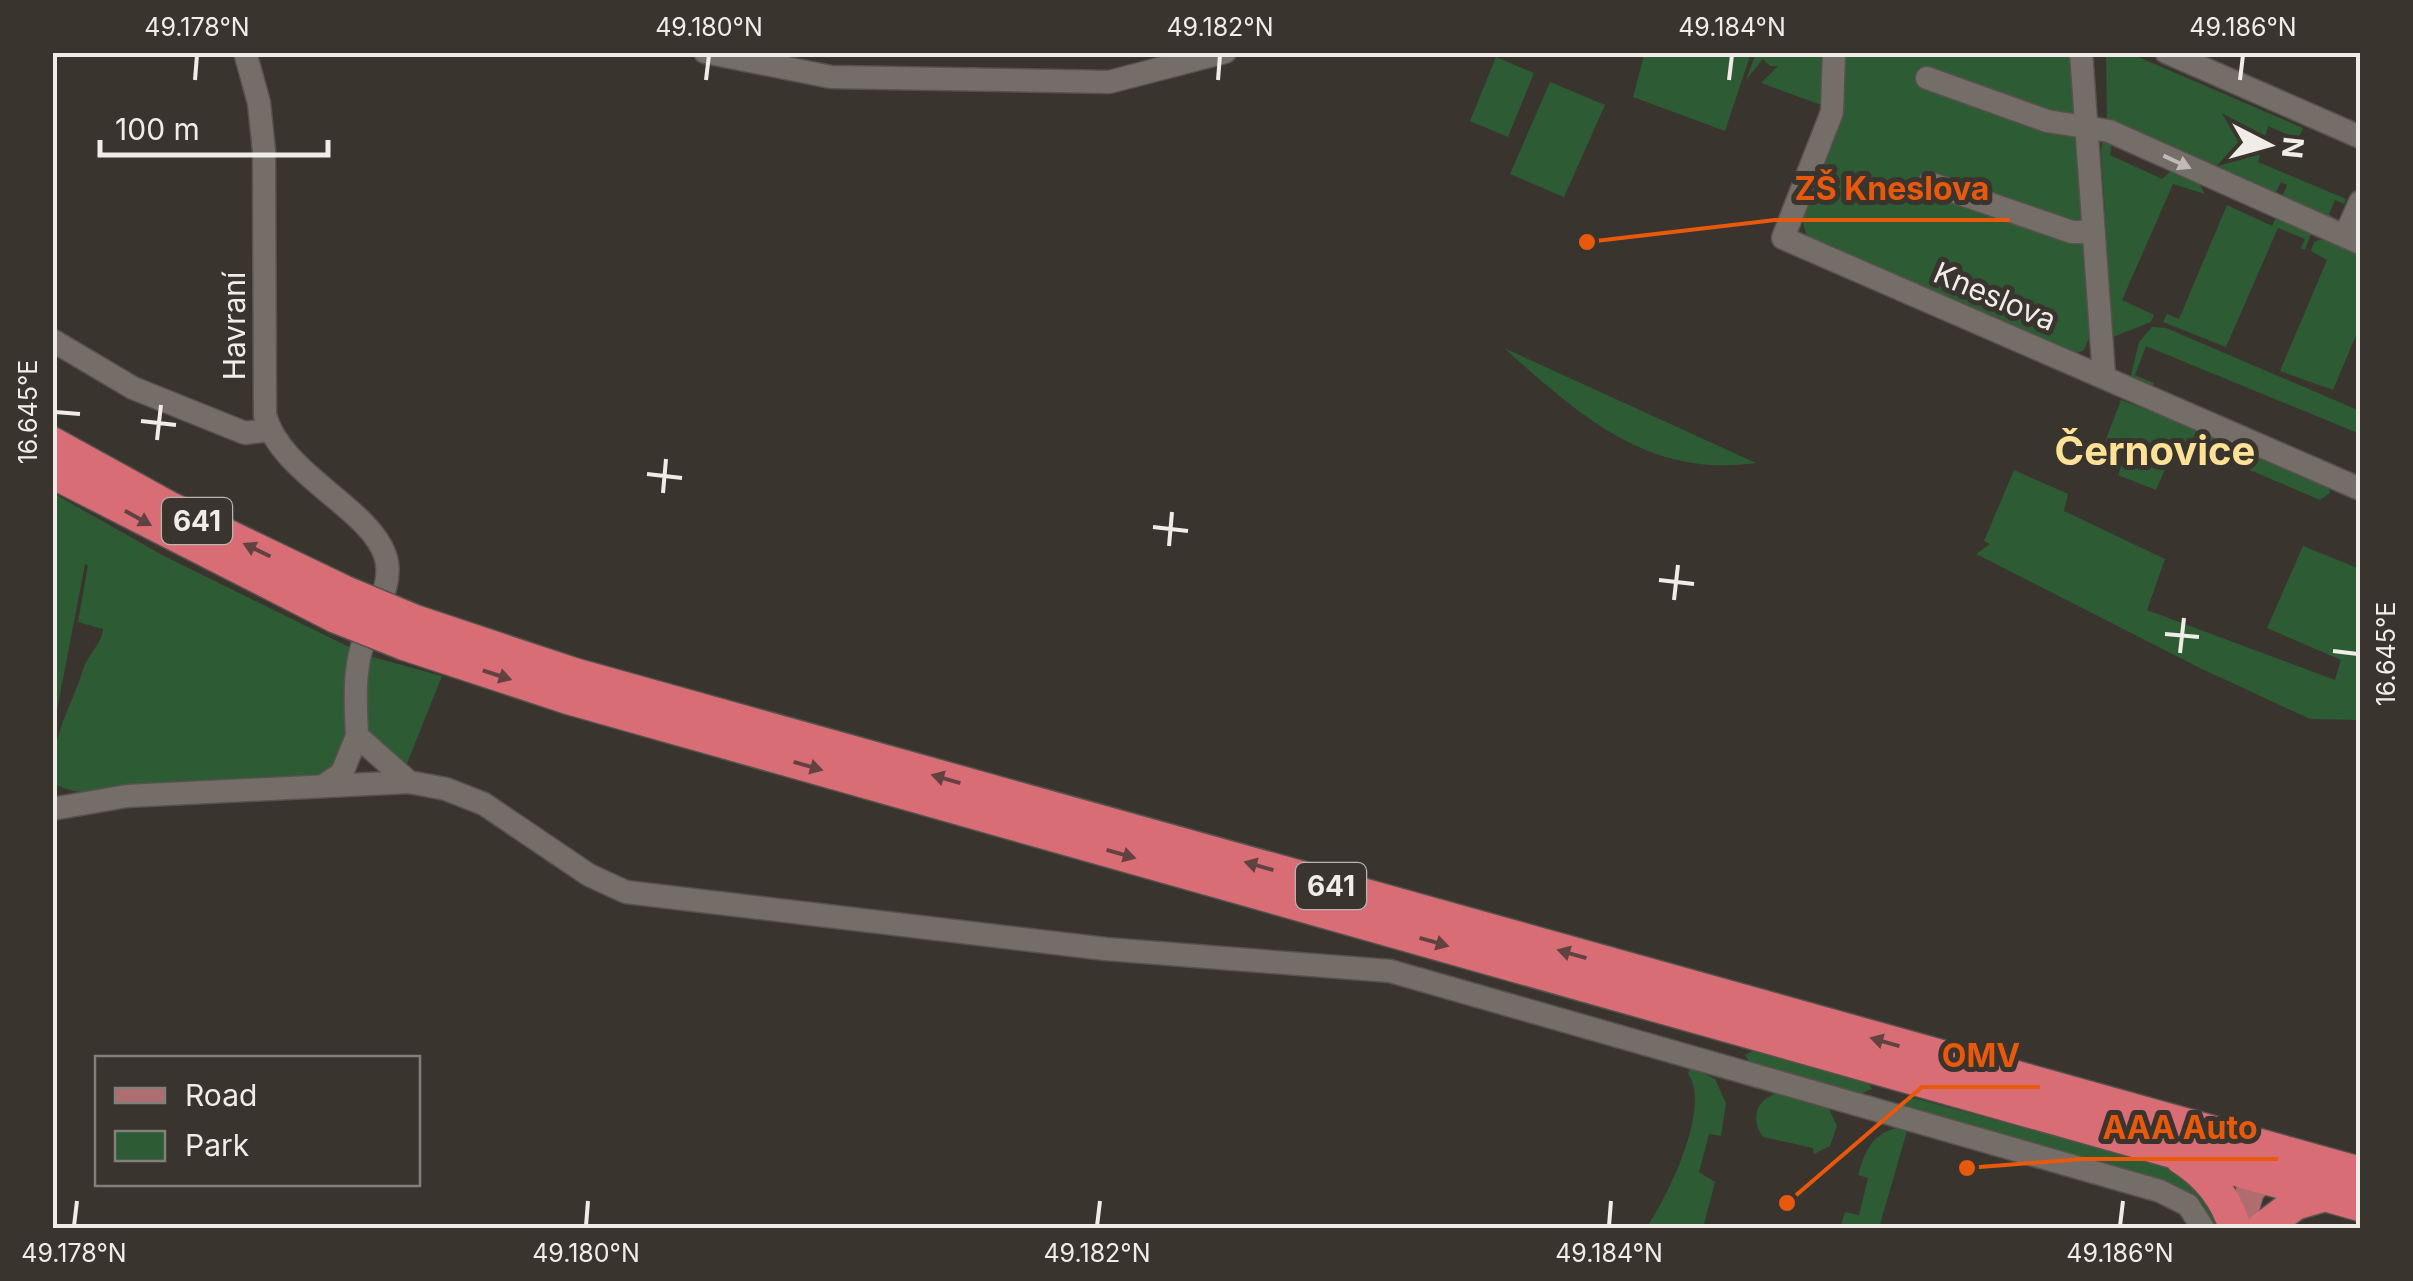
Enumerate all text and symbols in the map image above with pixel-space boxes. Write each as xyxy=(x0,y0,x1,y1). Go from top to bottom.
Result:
text: 49.178°N xyxy=(144,12,250,42)
text: 49.180°N xyxy=(655,12,763,42)
text: 49.182°N xyxy=(1166,12,1274,42)
text: 49.184°N xyxy=(1678,12,1786,42)
text: 49.186°N xyxy=(2189,12,2297,42)
scale bar xyxy=(100,95,328,157)
north arrow xyxy=(2218,95,2318,195)
text: 100 m xyxy=(115,111,200,147)
text: N xyxy=(2275,135,2311,160)
one-way arrow xyxy=(2163,153,2192,170)
callout: ZŠ Kneslova xyxy=(1775,158,2010,220)
text: ZŠ Kneslova xyxy=(1795,169,1989,208)
street label: Kneslova xyxy=(1928,254,2062,338)
street label: Havraní xyxy=(216,271,252,380)
text: 16.645°E xyxy=(13,360,43,464)
district label: Černovice xyxy=(2055,426,2255,475)
road number: 641 xyxy=(162,498,232,544)
one-way arrow xyxy=(124,509,152,527)
one-way arrow xyxy=(243,541,272,558)
text: 16.645°E xyxy=(2371,602,2401,706)
one-way arrow xyxy=(482,668,512,683)
one-way arrow xyxy=(793,758,824,774)
one-way arrow xyxy=(931,770,962,786)
one-way arrow xyxy=(1106,846,1137,862)
one-way arrow xyxy=(1244,858,1275,874)
road number: 641 xyxy=(1296,863,1366,909)
one-way arrow xyxy=(1419,934,1450,950)
one-way arrow xyxy=(1557,946,1587,961)
callout: OMV xyxy=(1922,1025,2040,1087)
one-way arrow xyxy=(1870,1033,1901,1049)
text: OMV xyxy=(1942,1036,2020,1075)
legend xyxy=(95,1056,420,1186)
text: Road xyxy=(185,1077,257,1113)
callout: AAA Auto xyxy=(2083,1097,2278,1159)
text: AAA Auto xyxy=(2102,1108,2258,1147)
text: Park xyxy=(185,1127,250,1163)
text: 49.178°N xyxy=(21,1238,127,1268)
text: 49.180°N xyxy=(532,1238,640,1268)
text: 49.182°N xyxy=(1043,1238,1151,1268)
text: 49.184°N xyxy=(1555,1238,1663,1268)
text: 49.186°N xyxy=(2066,1238,2174,1268)

